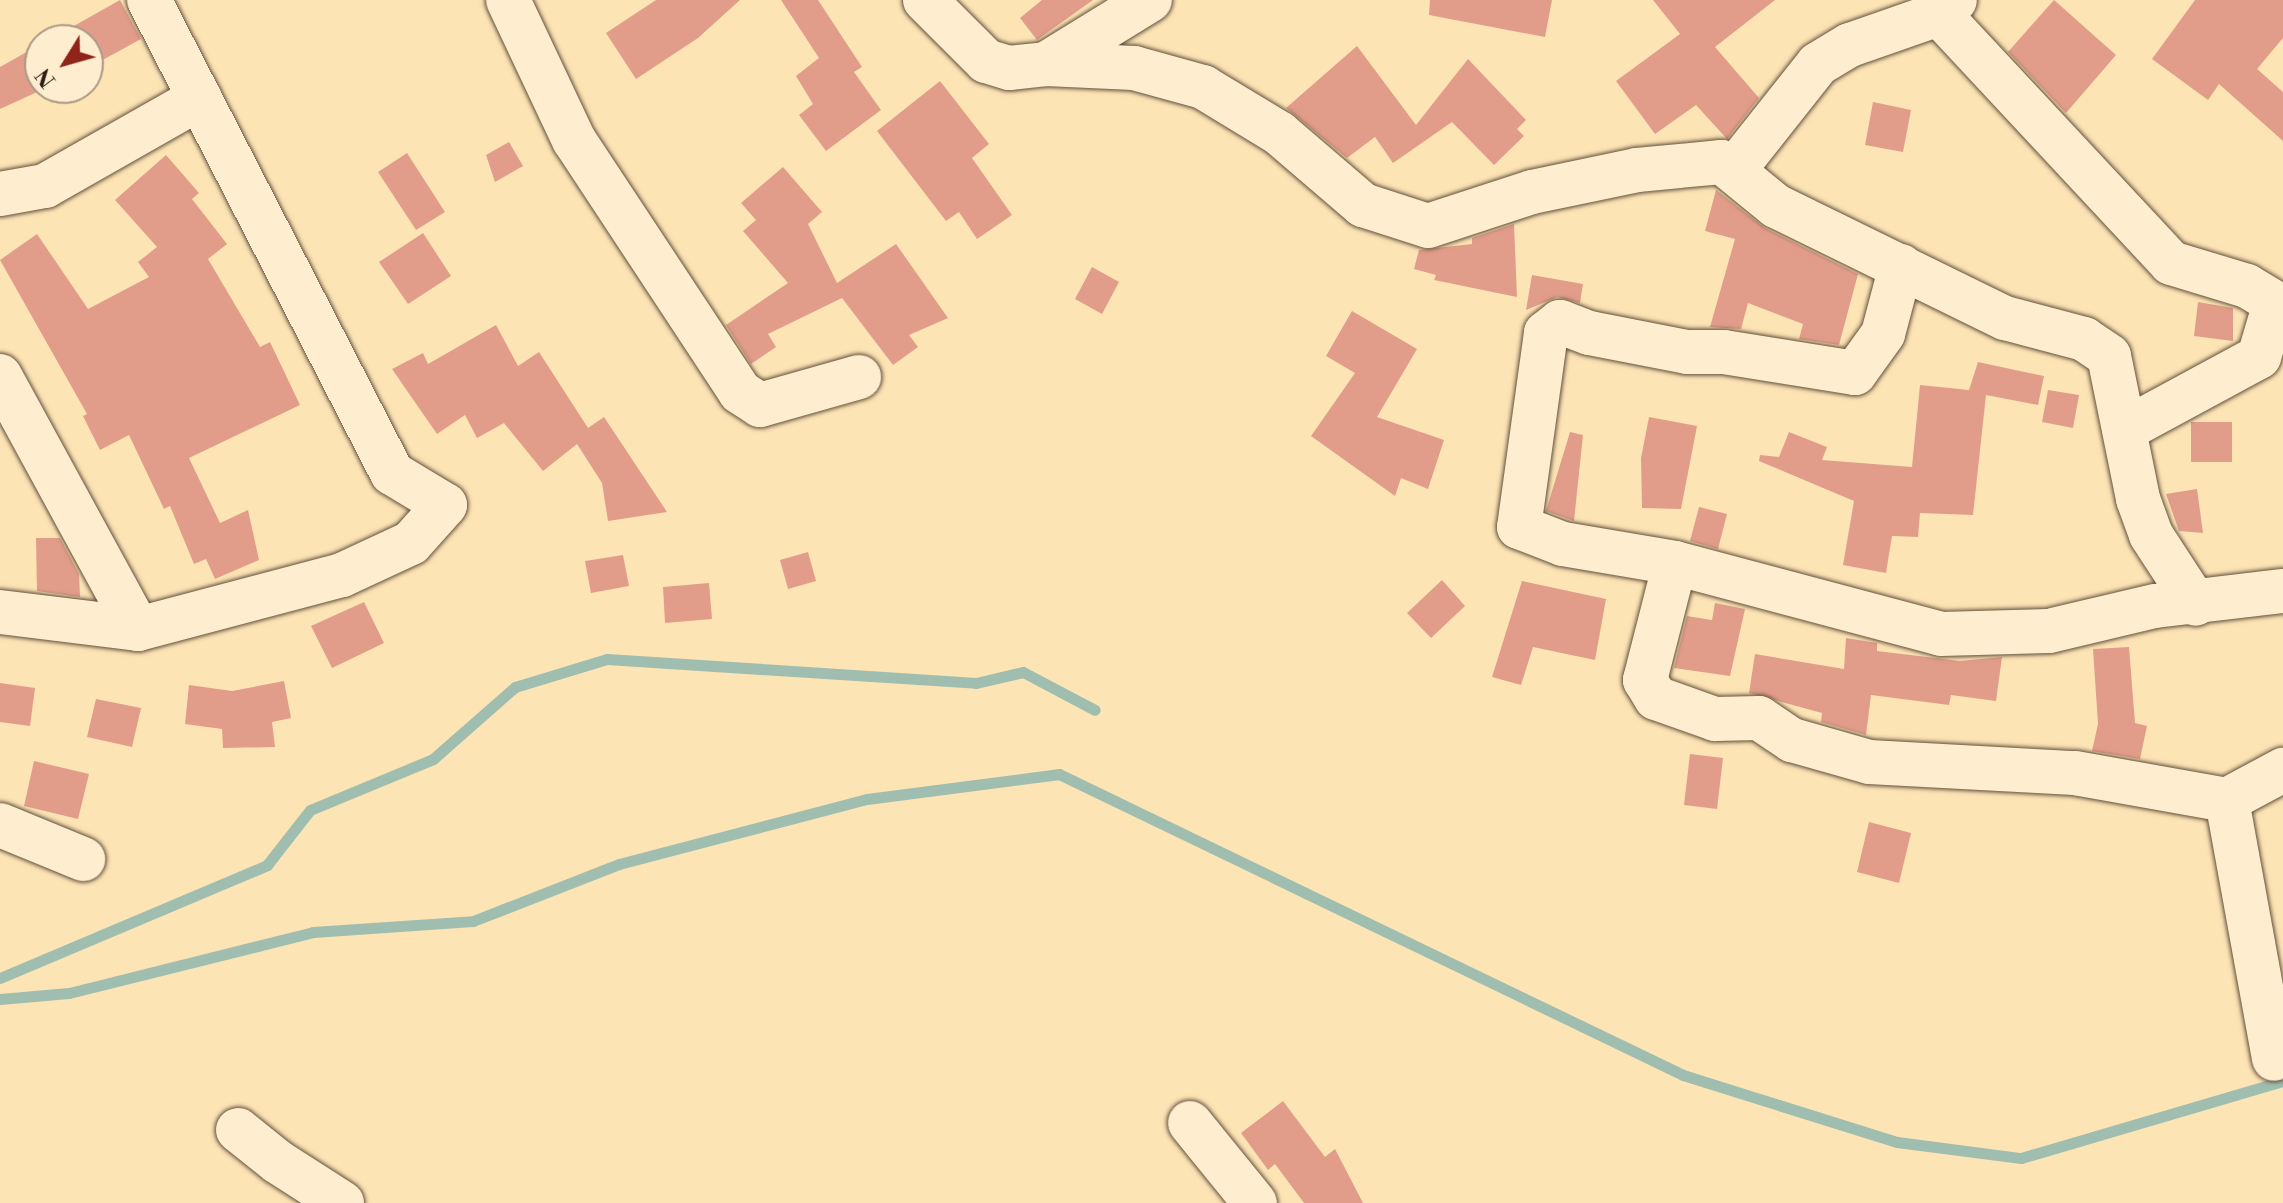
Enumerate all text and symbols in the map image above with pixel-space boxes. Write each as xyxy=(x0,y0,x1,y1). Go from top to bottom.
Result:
north arrow xyxy=(24,24,104,104)
text: N xyxy=(30,62,62,93)

